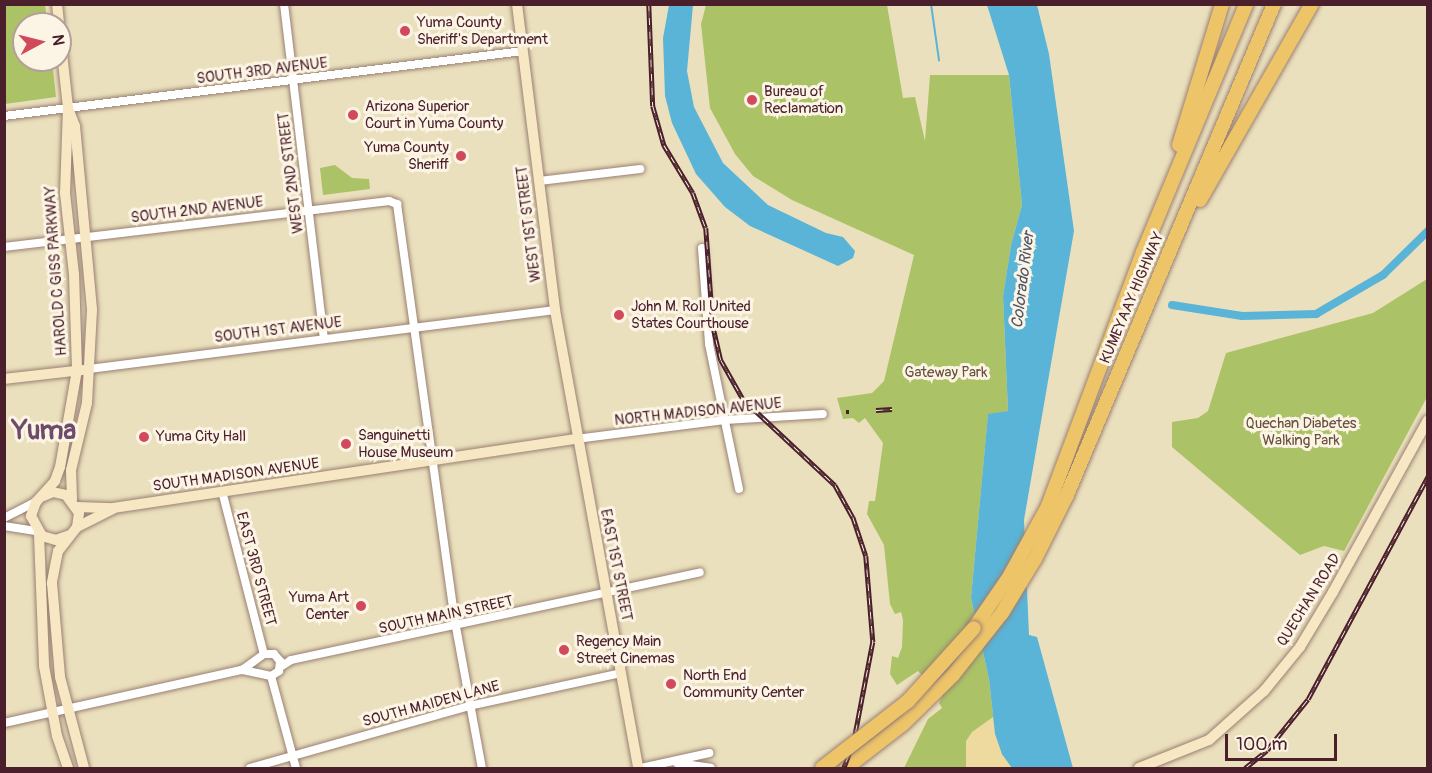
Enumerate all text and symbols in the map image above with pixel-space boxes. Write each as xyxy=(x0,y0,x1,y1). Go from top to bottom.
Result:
north arrow xyxy=(12,12,72,72)
place label: Yuma County Sheriff's Department xyxy=(417,13,548,48)
marker: Yuma County Sheriff's Department xyxy=(398,24,412,38)
text: N xyxy=(47,33,68,47)
street label: SOUTH 3RD AVENUE xyxy=(196,54,328,88)
place label: Bureau of Reclamation xyxy=(764,82,843,117)
marker: Bureau of Reclamation xyxy=(745,93,759,107)
place label: Arizona Superior Court in Yuma County xyxy=(365,97,503,132)
marker: Arizona Superior Court in Yuma County xyxy=(346,108,360,122)
street label: WEST 2ND STREET xyxy=(275,111,307,235)
place label: Yuma County Sheriff xyxy=(364,138,449,173)
marker: Yuma County Sheriff xyxy=(454,149,468,163)
street label: WEST 1ST STREET xyxy=(513,165,545,283)
street label: HAROLD C GISS PARKWAY xyxy=(41,185,71,357)
street label: SOUTH 2ND AVENUE xyxy=(130,193,264,227)
street label: KUMEYAAY HIGHWAY xyxy=(1096,230,1168,366)
water label: Colorado River xyxy=(1008,231,1038,329)
place label: John M. Roll United States Courthouse xyxy=(631,297,751,332)
marker: John M. Roll United States Courthouse xyxy=(612,308,626,322)
street label: SOUTH 1ST AVENUE xyxy=(213,313,343,347)
park label: Gateway Park xyxy=(905,364,987,382)
street label: NORTH MADISON AVENUE xyxy=(614,394,782,430)
park label: Quechan Diabetes Walking Park xyxy=(1246,414,1356,449)
district label: Yuma xyxy=(12,415,76,447)
place label: Sanguinetti House Museum xyxy=(358,426,453,461)
place label: Yuma City Hall xyxy=(156,428,246,446)
marker: Yuma City Hall xyxy=(137,430,151,444)
marker: Sanguinetti House Museum xyxy=(339,437,353,451)
street label: SOUTH MADISON AVENUE xyxy=(152,454,320,496)
street label: EAST 1ST STREET xyxy=(596,507,636,623)
street label: EAST 3RD STREET xyxy=(232,510,280,628)
street label: QUECHAN ROAD xyxy=(1273,550,1345,650)
place label: Yuma Art Center xyxy=(289,588,349,623)
street label: SOUTH MAIN STREET xyxy=(377,592,515,638)
marker: Yuma Art Center xyxy=(354,599,368,613)
place label: Regency Main Street Cinemas xyxy=(576,632,674,667)
marker: Regency Main Street Cinemas xyxy=(557,643,571,657)
place label: North End Community Center xyxy=(683,666,804,701)
street label: SOUTH MAIDEN LANE xyxy=(361,677,501,731)
marker: North End Community Center xyxy=(664,677,678,691)
scale bar xyxy=(1228,722,1340,760)
text: 100 m xyxy=(1236,733,1288,756)

